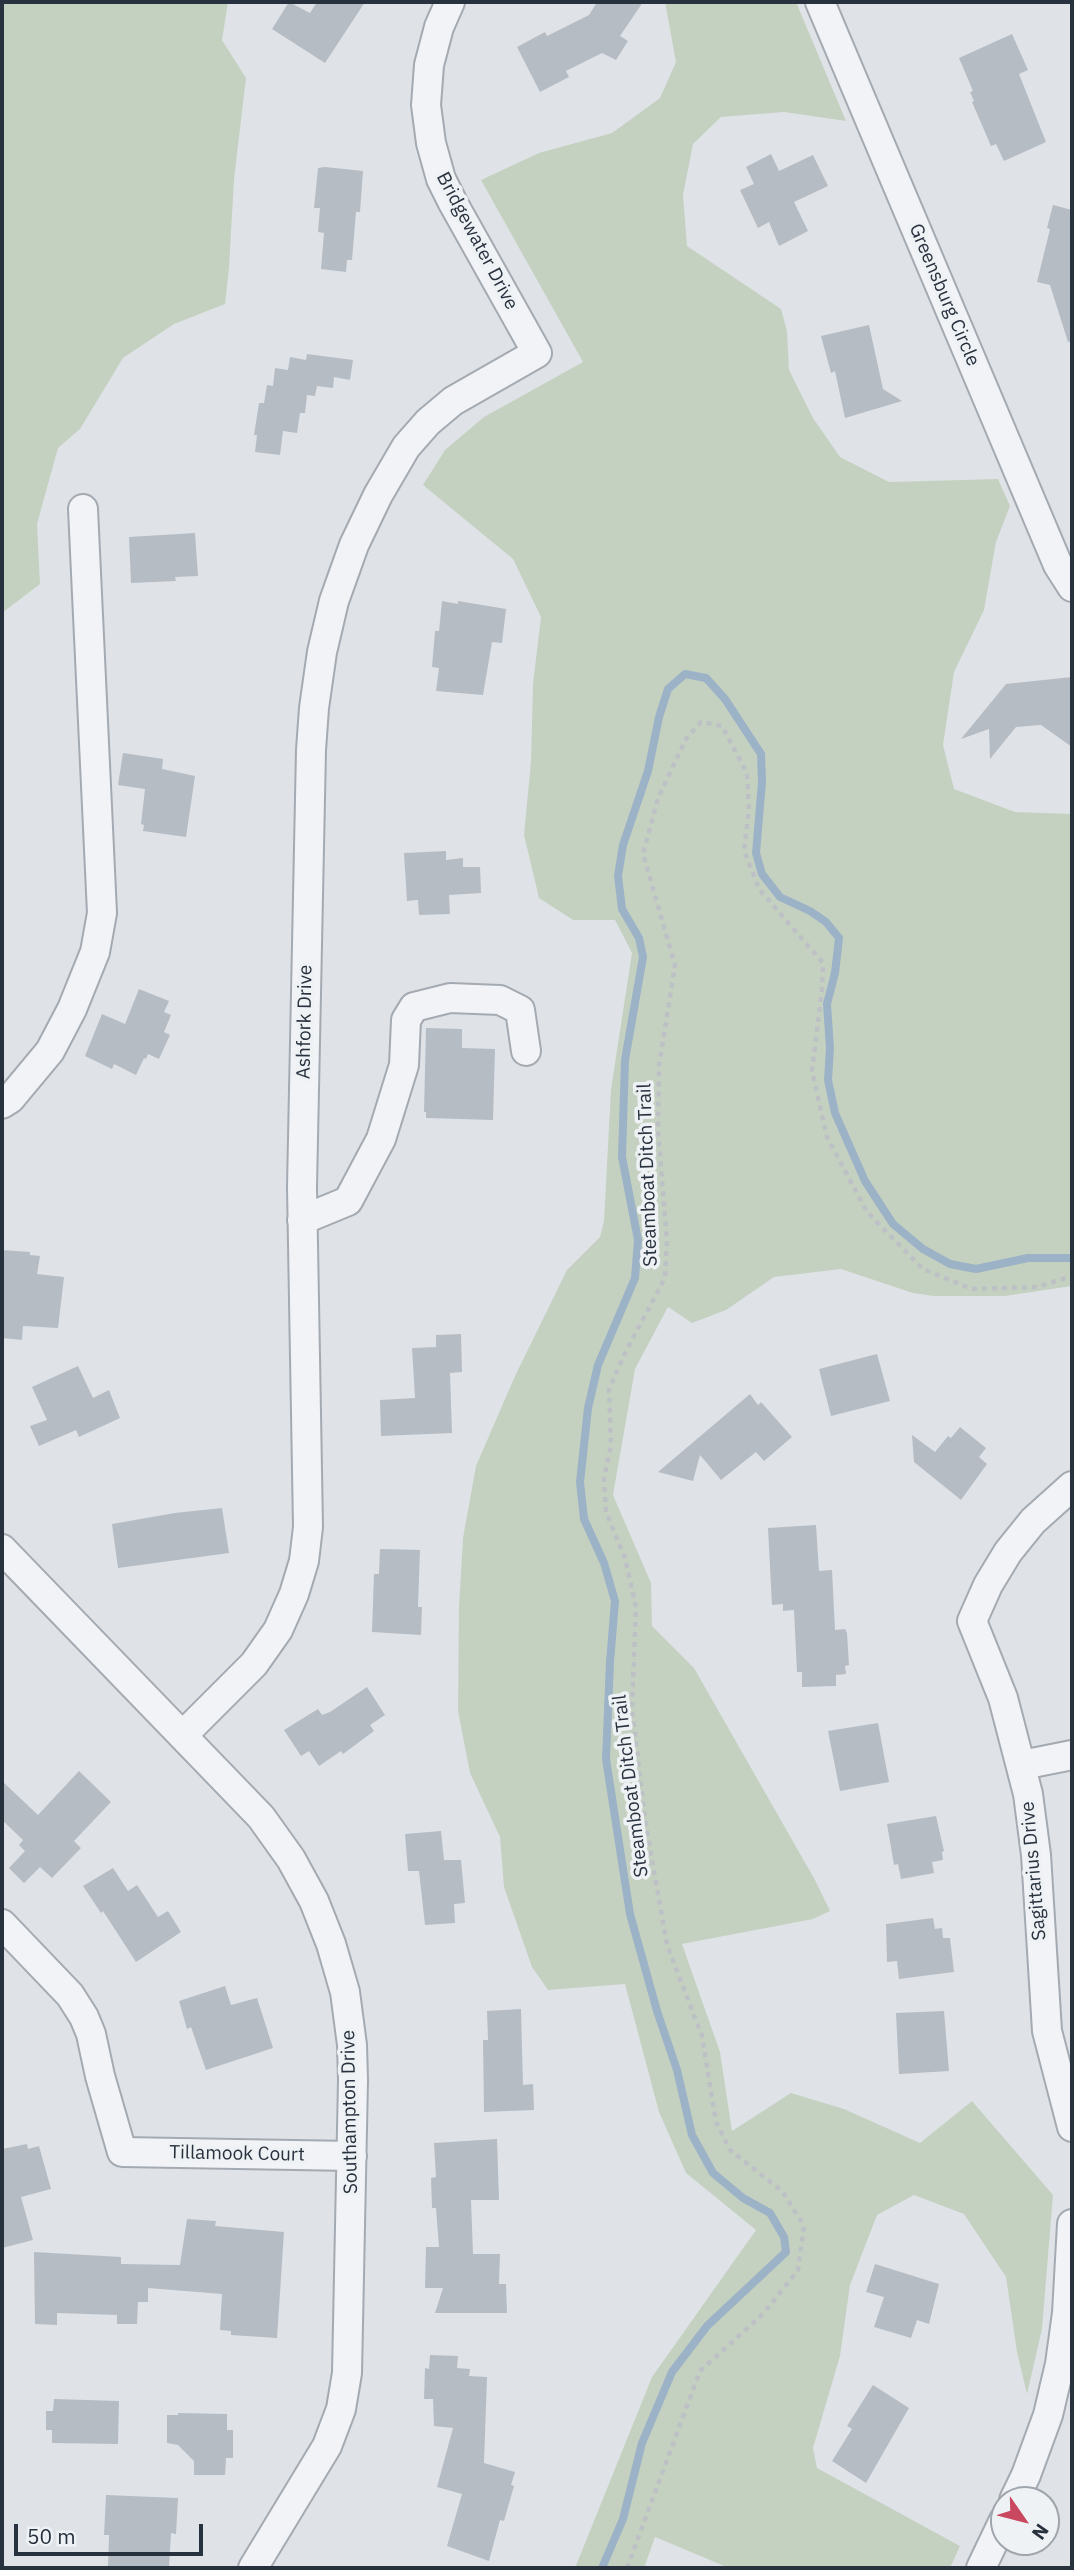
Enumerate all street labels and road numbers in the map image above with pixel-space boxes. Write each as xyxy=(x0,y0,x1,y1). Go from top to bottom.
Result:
street label: Bridgewater Drive xyxy=(431,168,523,314)
street label: Greensburg Circle xyxy=(904,220,984,370)
street label: Ashfork Drive xyxy=(293,965,317,1079)
street label: Steamboat Ditch Trail xyxy=(633,1083,663,1267)
street label: Steamboat Ditch Trail xyxy=(608,1693,654,1879)
street label: Sagittarius Drive xyxy=(1017,1800,1051,1942)
street label: Southampton Drive xyxy=(337,2030,363,2194)
street label: Tillamook Court xyxy=(169,2141,305,2167)

